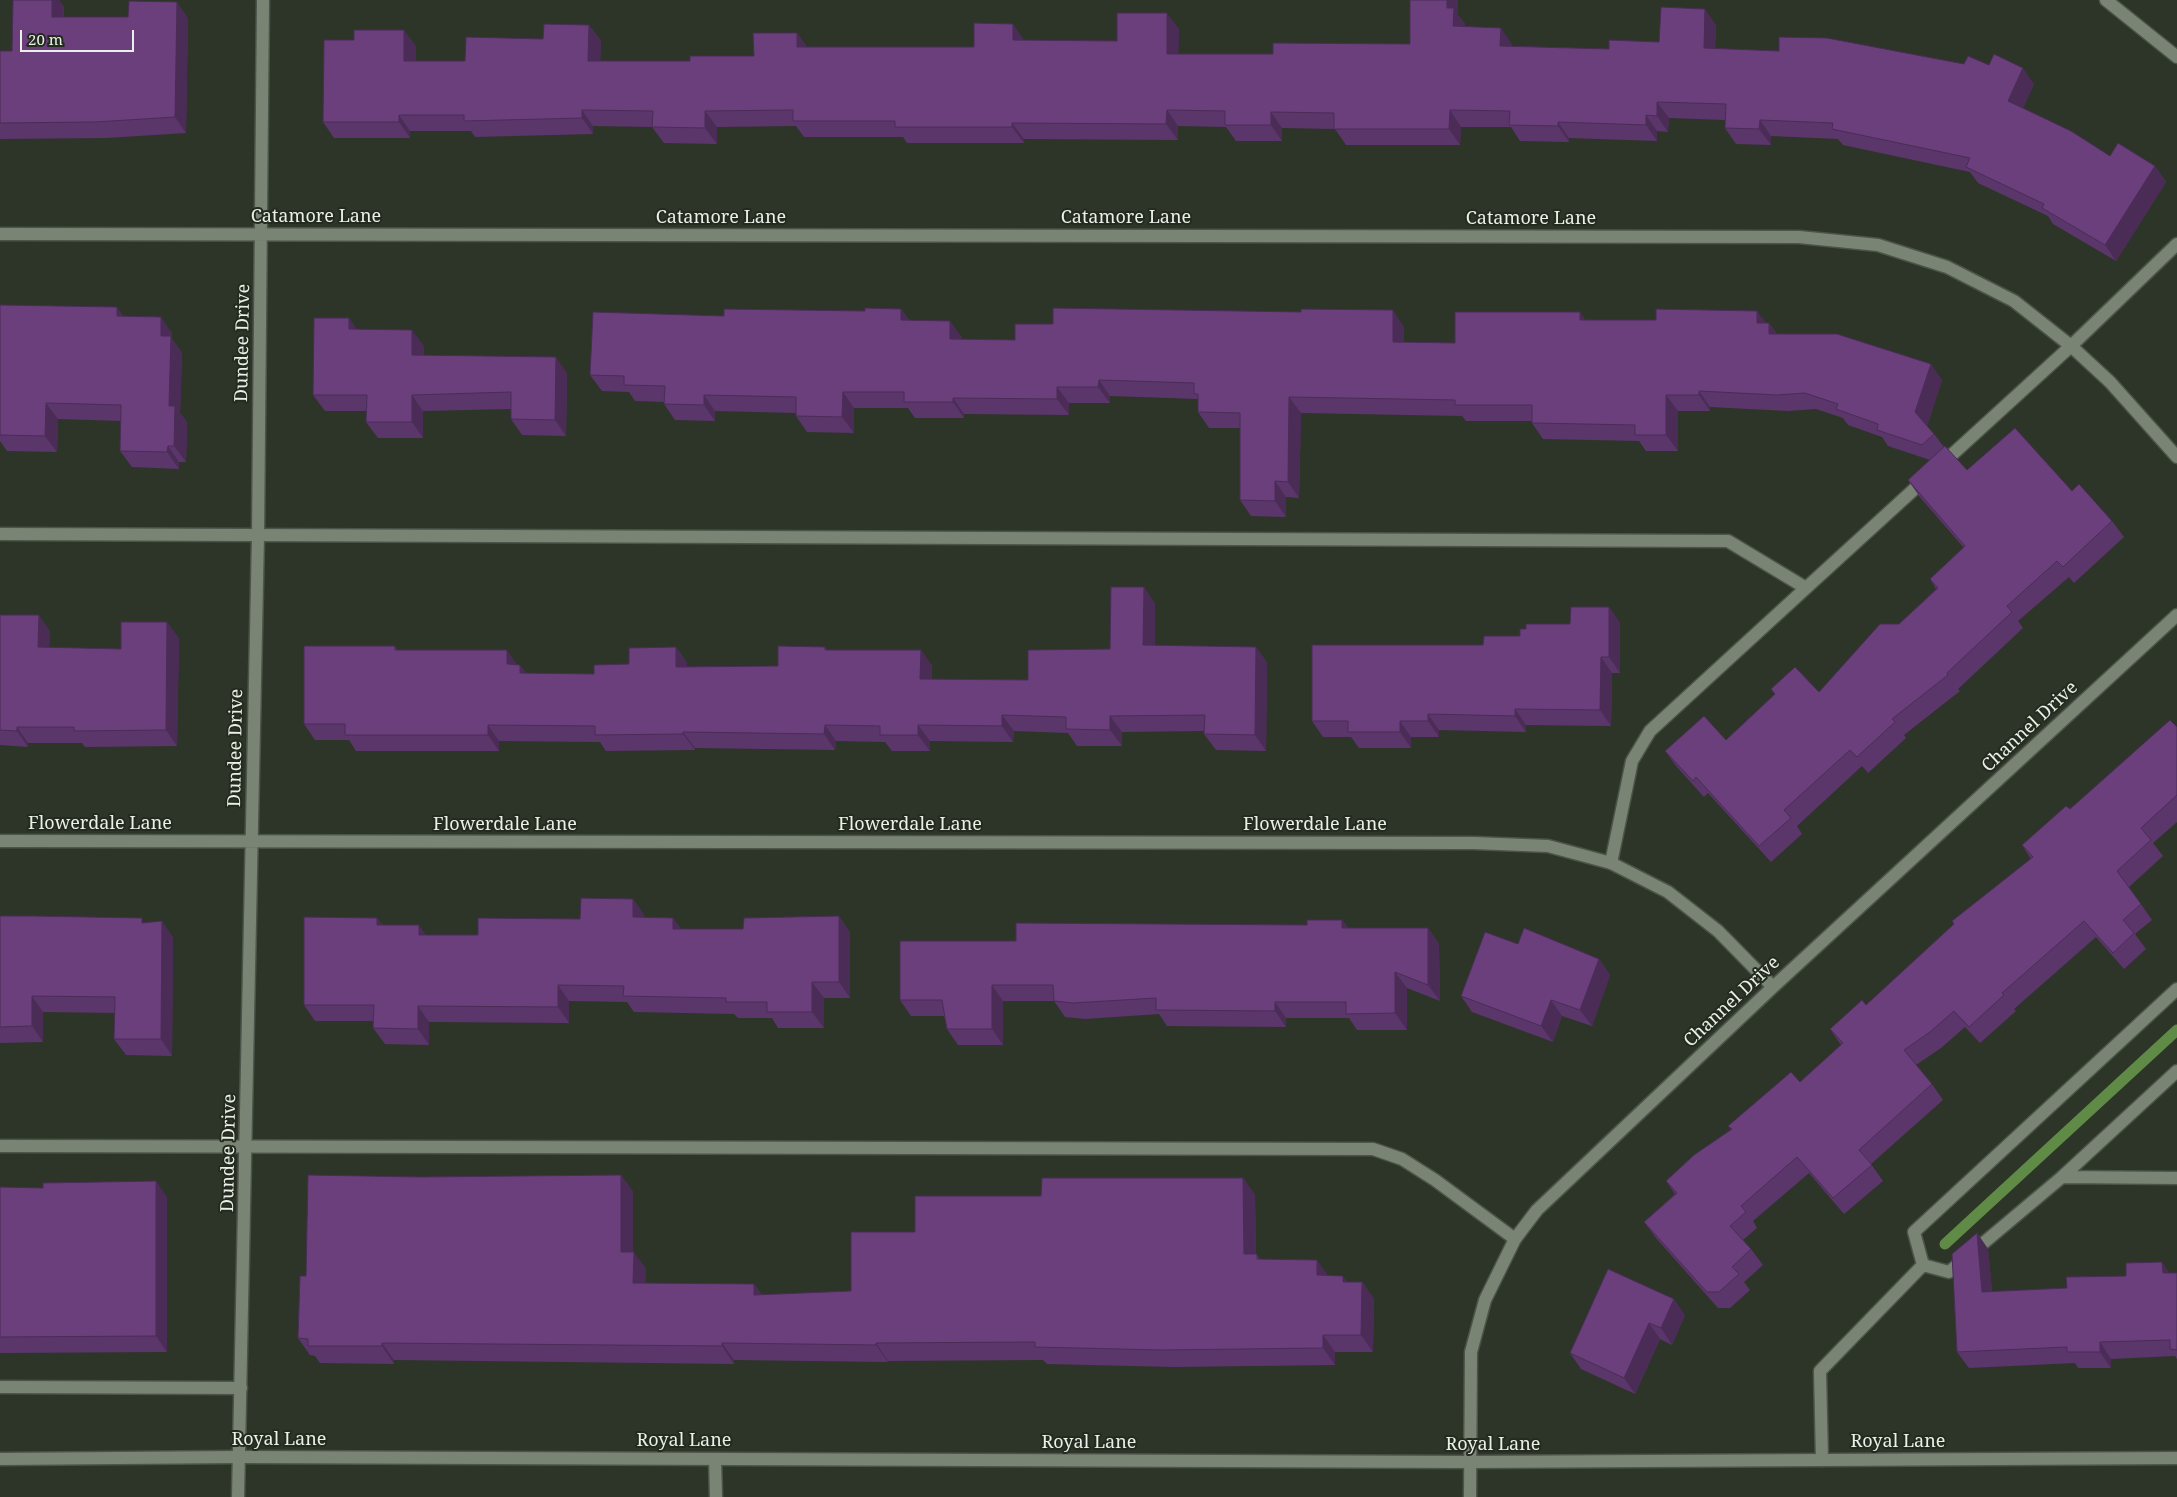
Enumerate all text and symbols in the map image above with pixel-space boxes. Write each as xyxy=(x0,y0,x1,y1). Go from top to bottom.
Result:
scale bar xyxy=(22,20,136,52)
text: 20 m xyxy=(28,29,63,49)
street label: Catamore Lane xyxy=(251,206,381,228)
street label: Catamore Lane xyxy=(656,207,786,229)
street label: Catamore Lane xyxy=(1061,207,1191,229)
street label: Catamore Lane xyxy=(1466,208,1596,230)
street label: Dundee Drive xyxy=(231,284,255,402)
street label: Channel Drive xyxy=(1978,677,2082,777)
street label: Dundee Drive xyxy=(224,689,248,807)
street label: Flowerdale Lane xyxy=(28,813,172,835)
street label: Flowerdale Lane xyxy=(433,814,577,836)
street label: Flowerdale Lane xyxy=(838,814,982,836)
street label: Flowerdale Lane xyxy=(1243,814,1387,836)
street label: Channel Drive xyxy=(1680,952,1784,1052)
street label: Dundee Drive xyxy=(217,1094,241,1212)
street label: Royal Lane xyxy=(232,1429,326,1451)
street label: Royal Lane xyxy=(637,1430,731,1452)
street label: Royal Lane xyxy=(1851,1431,1945,1453)
street label: Royal Lane xyxy=(1042,1432,1136,1454)
street label: Royal Lane xyxy=(1446,1434,1540,1456)

